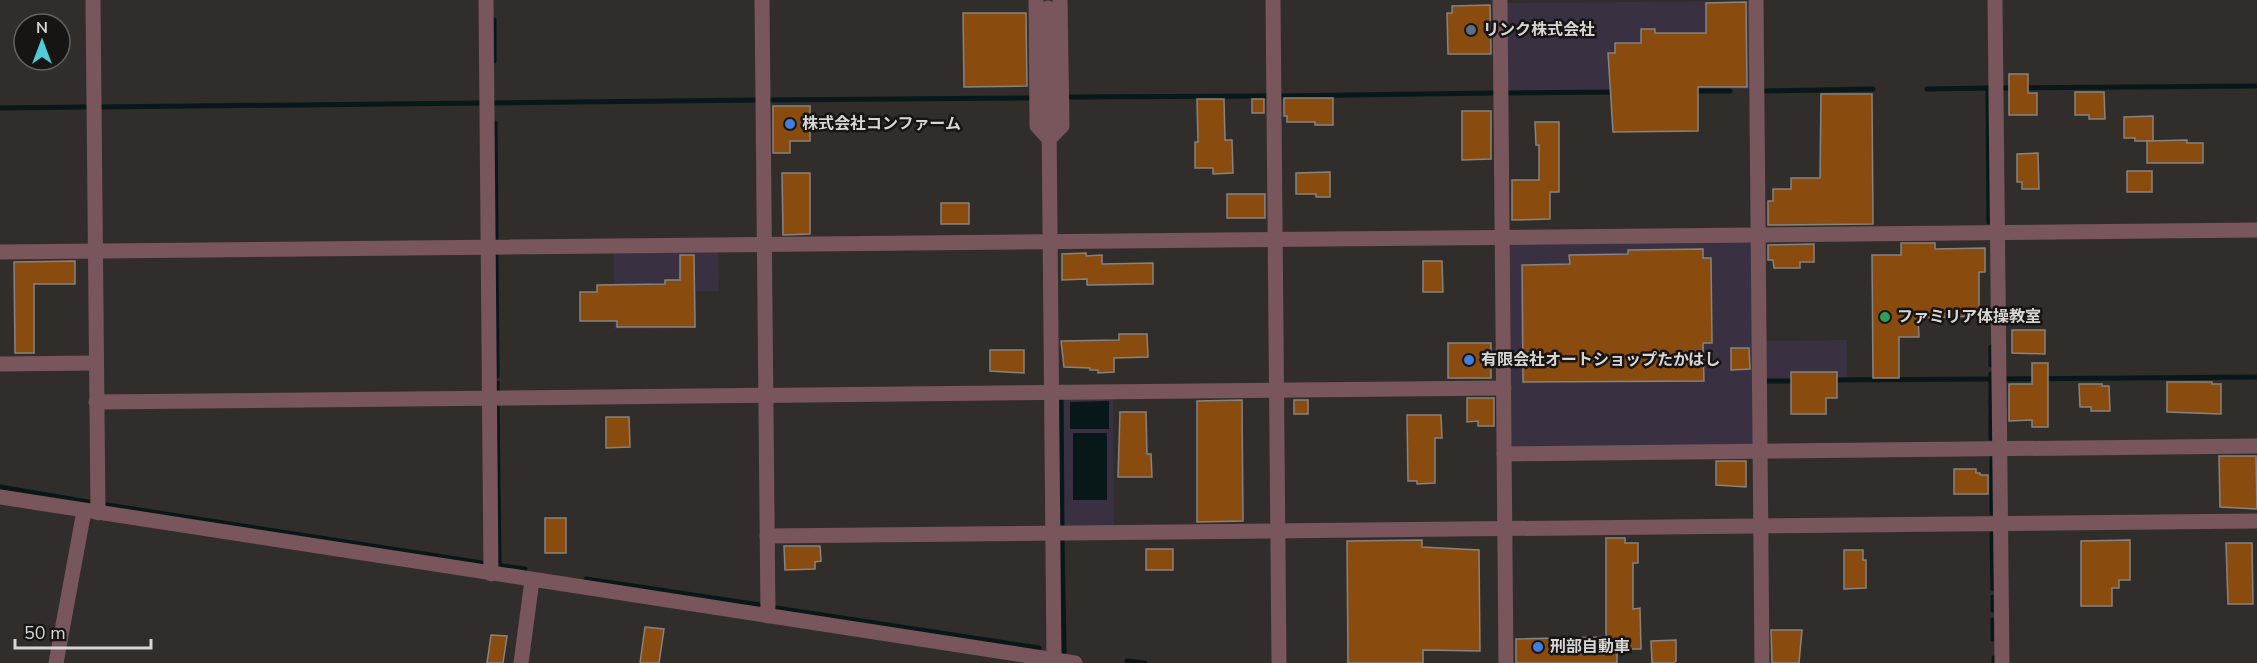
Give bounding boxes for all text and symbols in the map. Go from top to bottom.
north arrow [12,12,72,72]
text: N [36,17,48,39]
place label: リンク株式会社 [1483,19,1595,41]
marker: リンク株式会社 [1464,23,1478,37]
place label: 株式会社コンファーム [802,113,961,135]
marker: 株式会社コンファーム [783,117,797,131]
place label: ファミリア体操教室 [1897,306,2041,328]
marker: ファミリア体操教室 [1878,310,1892,324]
place label: 有限会社オートショップたかはし [1481,349,1720,371]
marker: 有限会社オートショップたかはし [1462,353,1476,367]
scale bar [15,612,152,650]
text: 50 m [24,621,66,645]
place label: 刑部自動車 [1550,636,1630,658]
marker: 刑部自動車 [1531,640,1545,654]

